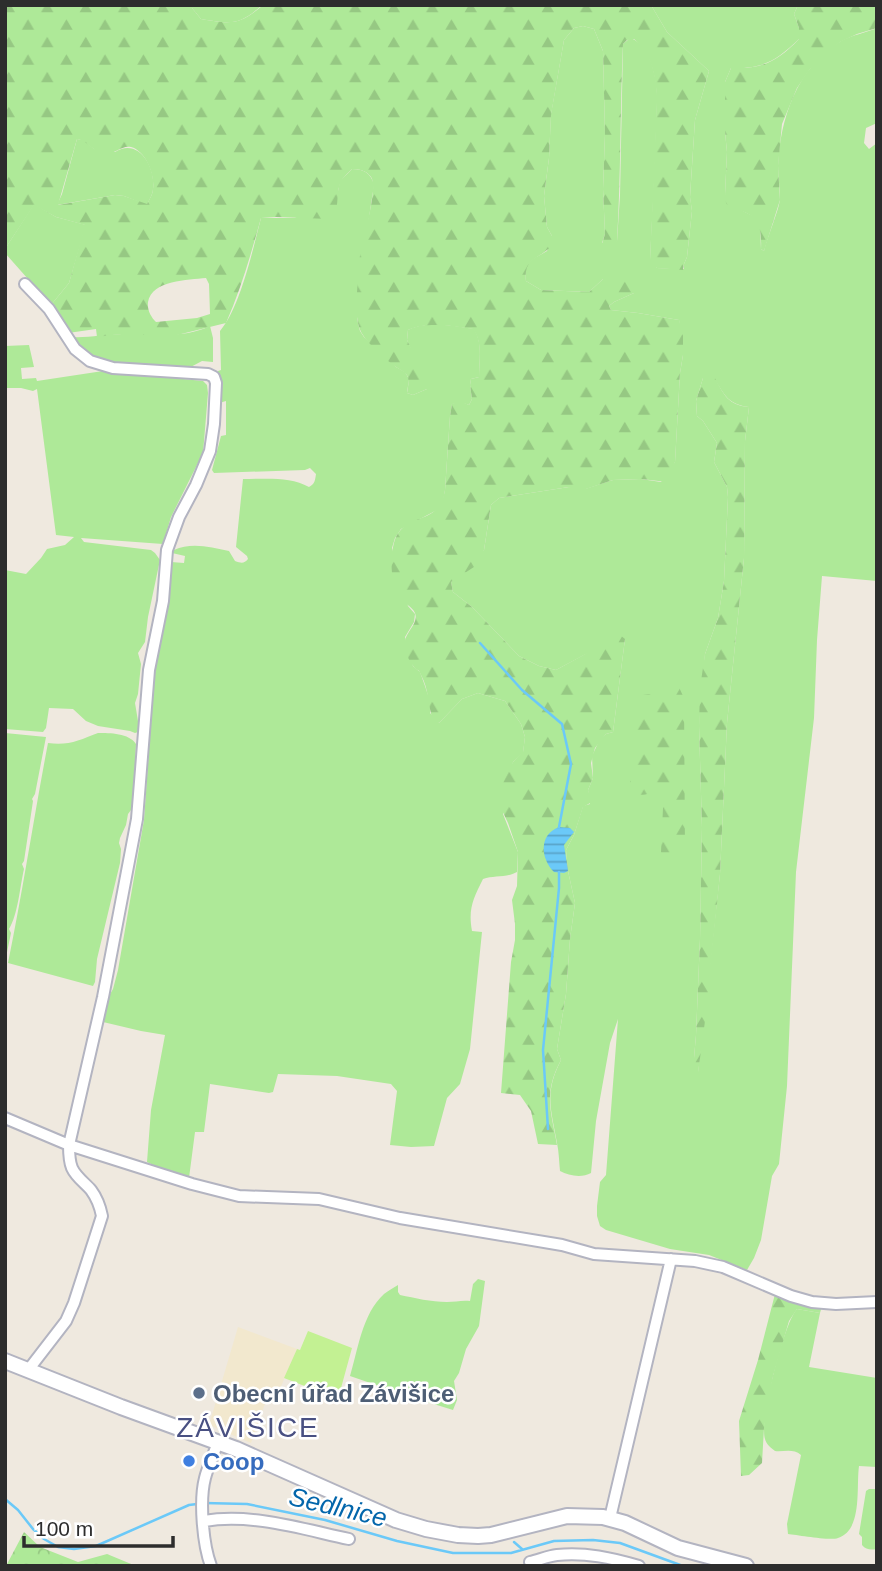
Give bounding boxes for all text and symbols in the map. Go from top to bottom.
place label: Obecní úřad Závišice [213,1380,454,1407]
marker: Obecní úřad Závišice [191,1385,207,1401]
district label: ZÁVIŠICE [176,1412,320,1443]
place label: Coop [203,1448,264,1475]
marker: Coop [181,1453,197,1469]
water label: Sedlnice [286,1481,390,1533]
scale bar [24,1504,173,1548]
text: 100 m [35,1517,93,1540]

